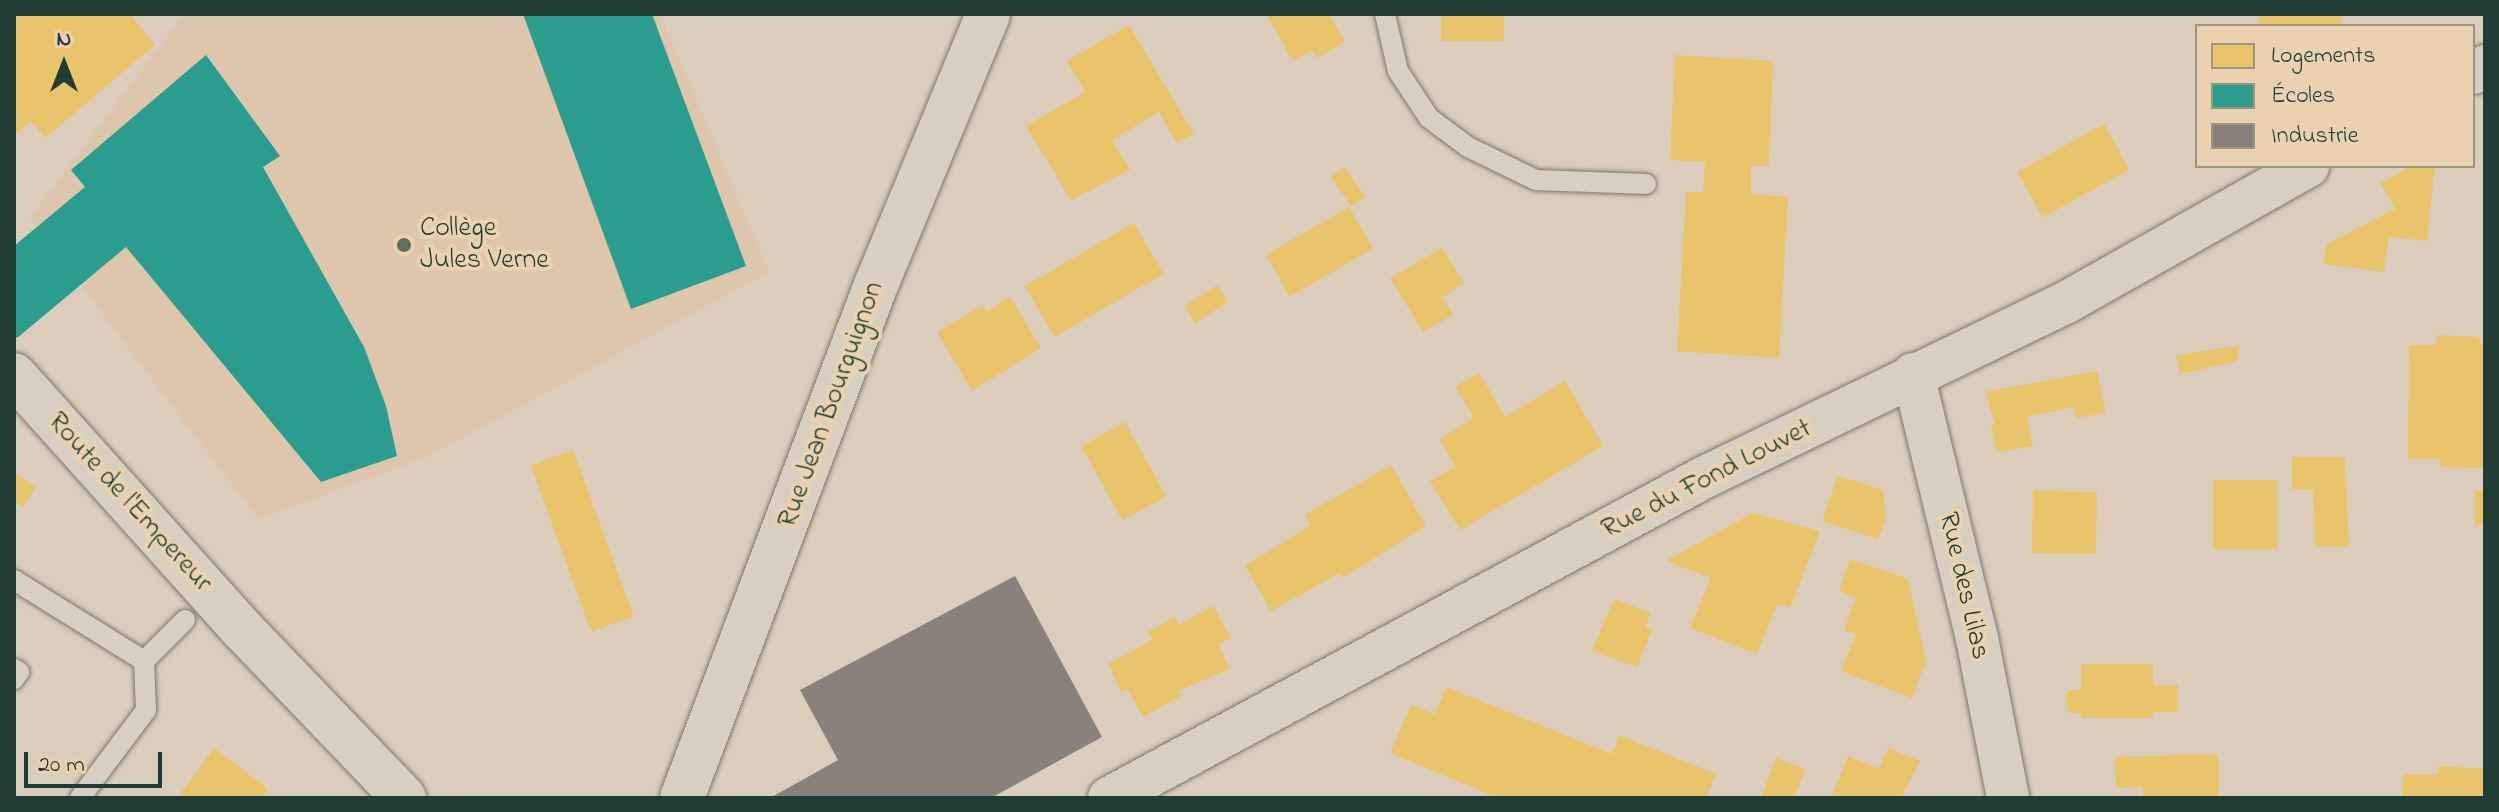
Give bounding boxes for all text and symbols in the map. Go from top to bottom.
north arrow [24,24,104,104]
text: N [57,24,71,56]
legend [2195,24,2475,168]
text: Logements [2271,39,2375,74]
text: Écoles [2271,79,2335,114]
text: Industrie [2271,119,2358,154]
place label: Collège Jules Verne [420,212,549,278]
marker: Collège Jules Verne [395,236,413,254]
street label: Rue Jean Bourguignon [772,277,892,533]
street label: Route de l'Empereur [40,406,218,600]
street label: Rue du Fond Louvet [1597,413,1817,547]
street label: Rue des Lilas [1930,509,1996,663]
scale bar [28,736,166,786]
text: 20 m [38,748,85,783]

